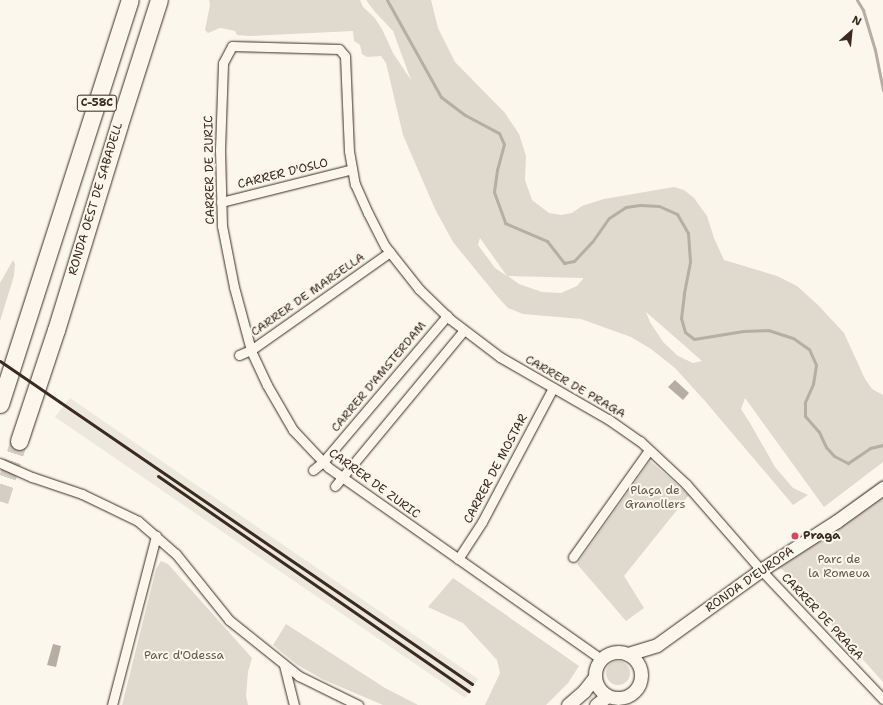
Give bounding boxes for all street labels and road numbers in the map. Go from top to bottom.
road number: C-58C [76,94,118,112]
street label: CARRER DE ZURIC [202,115,218,225]
street label: RONDA OEST DE SABADELL [66,121,126,277]
street label: CARRER D'OSLO [236,156,330,192]
street label: CARRER DE MARSELLA [248,250,368,340]
street label: CARRER D'AMSTERDAM [329,319,429,435]
street label: CARRER DE PRAGA [522,352,628,422]
street label: CARRER DE MOSTAR [461,412,531,526]
street label: CARRER DE ZURIC [326,446,422,522]
street label: RONDA D'EUROPA [703,544,797,616]
street label: CARRER DE PRAGA [778,571,866,663]

